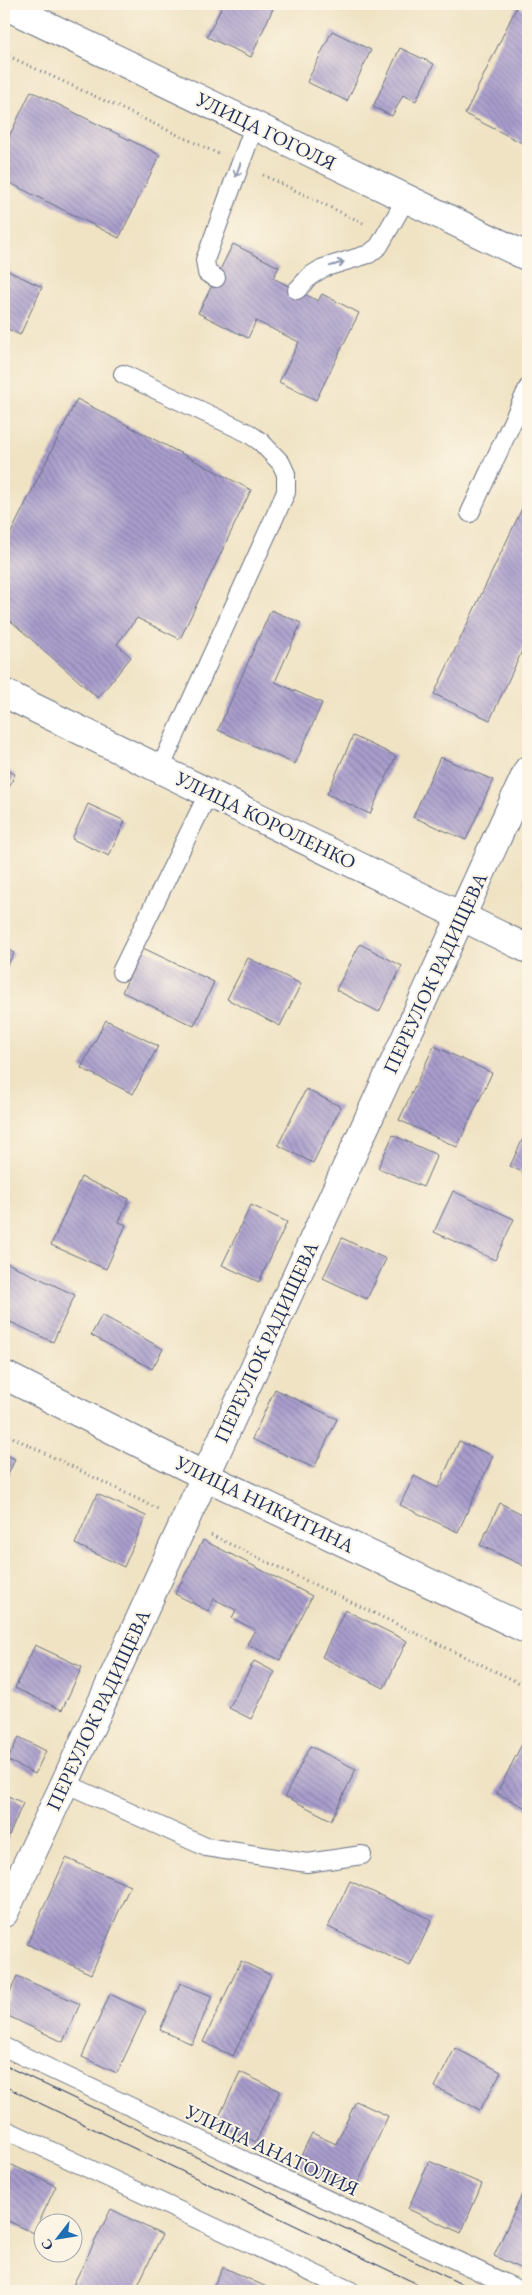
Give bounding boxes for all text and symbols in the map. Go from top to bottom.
street label: УЛИЦА ГОГОЛЯ [191,85,340,176]
one-way arrow [233,162,242,177]
one-way arrow [328,258,344,268]
street label: УЛИЦА КОРОЛЕНКО [171,765,361,875]
street label: ПЕРЕУЛОК РАДИЩЕВА [377,868,493,1078]
street label: ПЕРЕУЛОК РАДИЩЕВА [208,1237,324,1447]
street label: УЛИЦА НИКИТИНА [170,1449,359,1559]
street label: ПЕРЕУЛОК РАДИЩЕВА [40,1605,156,1815]
street label: УЛИЦА АНАТОЛИЯ [180,2098,363,2202]
north arrow [32,2212,82,2262]
text: С [37,2236,57,2254]

